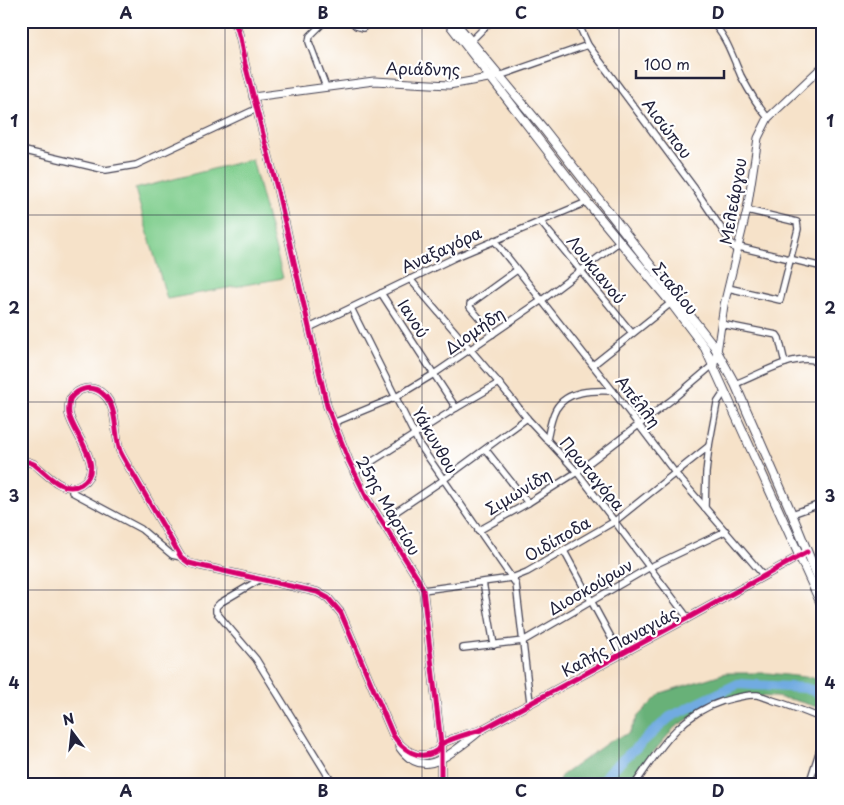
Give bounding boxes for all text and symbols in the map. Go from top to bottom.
text: A [120,0,133,24]
text: B [318,0,329,24]
text: C [515,0,527,24]
text: D [712,0,724,24]
scale bar [636,48,724,80]
text: 100 m [644,52,690,75]
street label: Αριάδνης [386,55,460,81]
street label: Αισώπου [637,93,699,163]
text: 1 [10,108,18,132]
text: 1 [826,108,834,132]
street label: Μελεάργου [713,156,751,246]
street label: Αναξαγόρα [397,220,486,278]
street label: Λουκιανού [562,229,632,309]
street label: Σταδίου [647,257,705,319]
street label: Ιανού [393,294,435,342]
text: 2 [8,295,20,319]
text: 2 [824,295,836,319]
street label: Διομήδη [439,301,509,359]
street label: Απέλλη [611,370,667,432]
street label: Υάκυνθου [407,402,465,478]
street label: Πρωταγόρα [555,431,631,516]
street label: 25ης Μαρτίου [351,451,427,559]
street label: Σιμωνίδη [481,462,555,520]
text: 3 [9,483,19,507]
text: 3 [825,483,835,507]
street label: Οιδίποδα [520,509,595,567]
street label: Διοσκούρων [543,552,637,620]
street label: Καλής Παναγιάς [557,600,681,682]
text: 4 [9,670,20,694]
text: 4 [825,670,836,694]
text: N [60,707,77,731]
north arrow [48,708,98,758]
text: A [120,778,133,802]
text: B [318,778,329,802]
text: C [515,778,527,802]
text: D [712,778,724,802]

